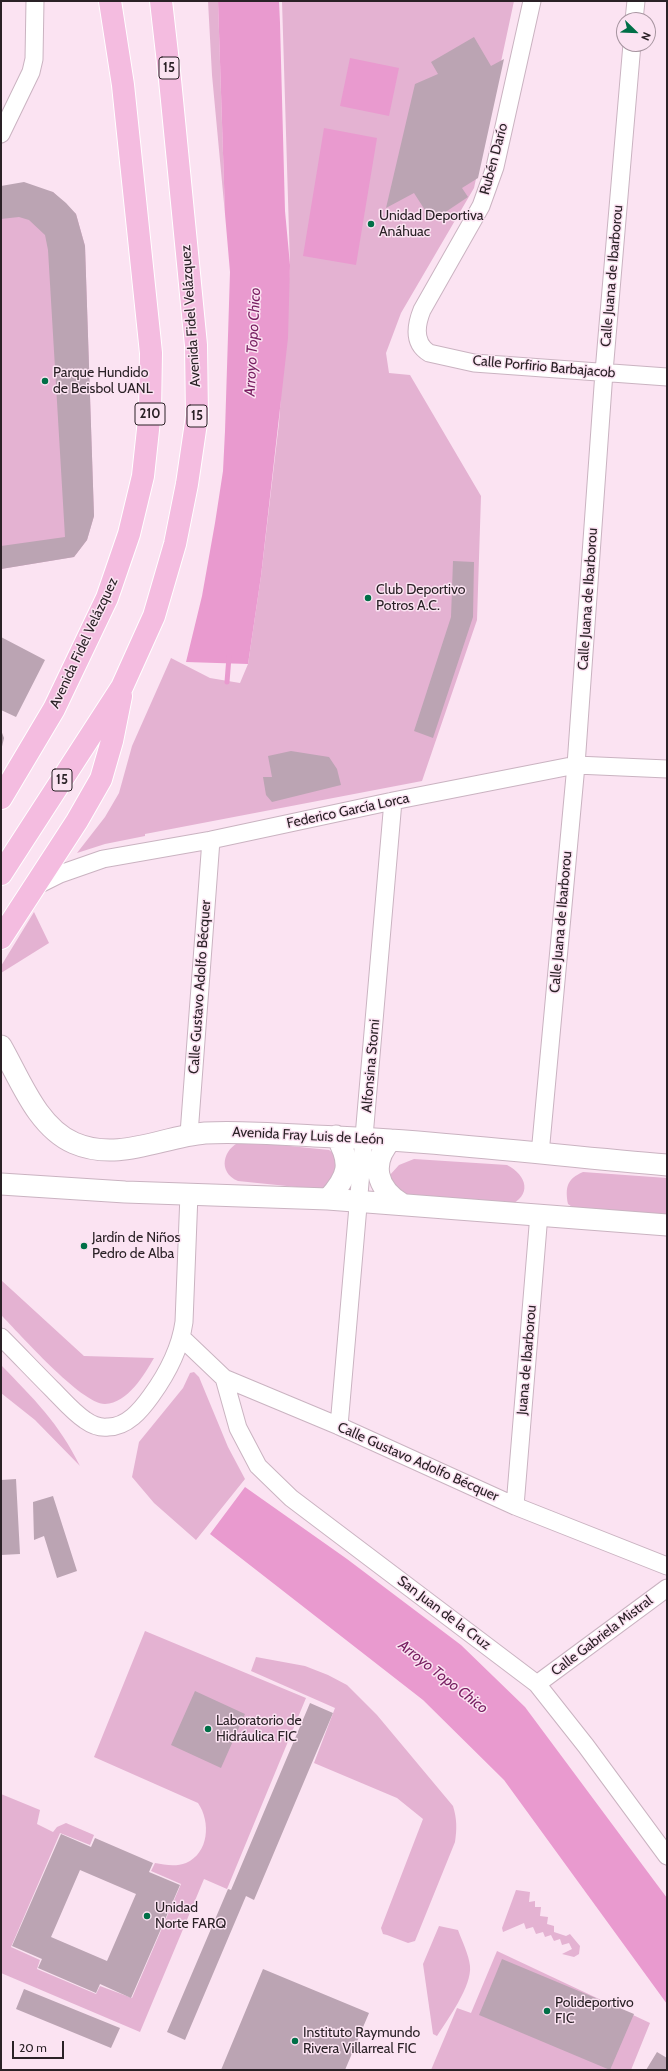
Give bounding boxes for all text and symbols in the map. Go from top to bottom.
north arrow [616,12,656,52]
text: N [638,30,654,43]
road number: 15 [159,57,179,79]
street label: Rubén Darío [476,121,512,197]
street label: Calle Juana de Ibarborou [597,204,627,348]
place label: Unidad Deportiva Anáhuac [379,208,484,240]
marker: Unidad Deportiva Anáhuac [366,219,376,229]
street label: Avenida Fidel Velázquez [178,244,204,388]
water label: Arroyo Topo Chico [241,287,265,397]
street label: Calle Porfirio Barbajacob [472,352,616,382]
place label: Parque Hundido de Beisbol UANL [53,365,153,398]
marker: Parque Hundido de Beisbol UANL [40,376,50,386]
road number: 210 [135,403,165,425]
road number: 15 [187,405,207,427]
street label: Calle Juana de Ibarborou [575,527,601,671]
street label: Avenida Fidel Velázquez [46,575,122,711]
place label: Club Deportivo Potros A.C. [376,582,466,614]
marker: Club Deportivo Potros A.C. [363,593,373,603]
road number: 15 [52,769,72,791]
street label: Federico García Lorca [285,790,411,832]
street label: Calle Juana de Ibarborou [546,850,576,994]
street label: Calle Gustavo Adolfo Bécquer [186,899,214,1075]
street label: Alfonsina Storni [359,1019,383,1113]
street label: Avenida Fray Luis de León [232,1124,384,1148]
place label: Jardín de Niños Pedro de Alba [92,1230,180,1262]
marker: Jardín de Niños Pedro de Alba [79,1241,89,1251]
street label: Juana de Ibarborou [514,1304,540,1416]
street label: Calle Gustavo Adolfo Bécquer [335,1419,501,1505]
street label: San Juan de la Cruz [394,1572,494,1654]
street label: Calle Gabriela Mistral [548,1592,656,1680]
water label: Arroyo Topo Chico [395,1636,491,1718]
place label: Laboratorio de Hidráulica FIC [216,1713,302,1746]
marker: Laboratorio de Hidráulica FIC [203,1724,213,1734]
place label: Unidad Norte FARQ [155,1900,226,1932]
marker: Unidad Norte FARQ [142,1911,152,1921]
place label: Polideportivo FIC [555,1995,634,2028]
marker: Polideportivo FIC [542,2006,552,2016]
place label: Instituto Raymundo Rivera Villarreal FIC [303,2025,420,2058]
scale bar [14,2033,66,2059]
marker: Instituto Raymundo Rivera Villarreal FIC [290,2036,300,2046]
text: 20 m [19,2040,47,2055]

